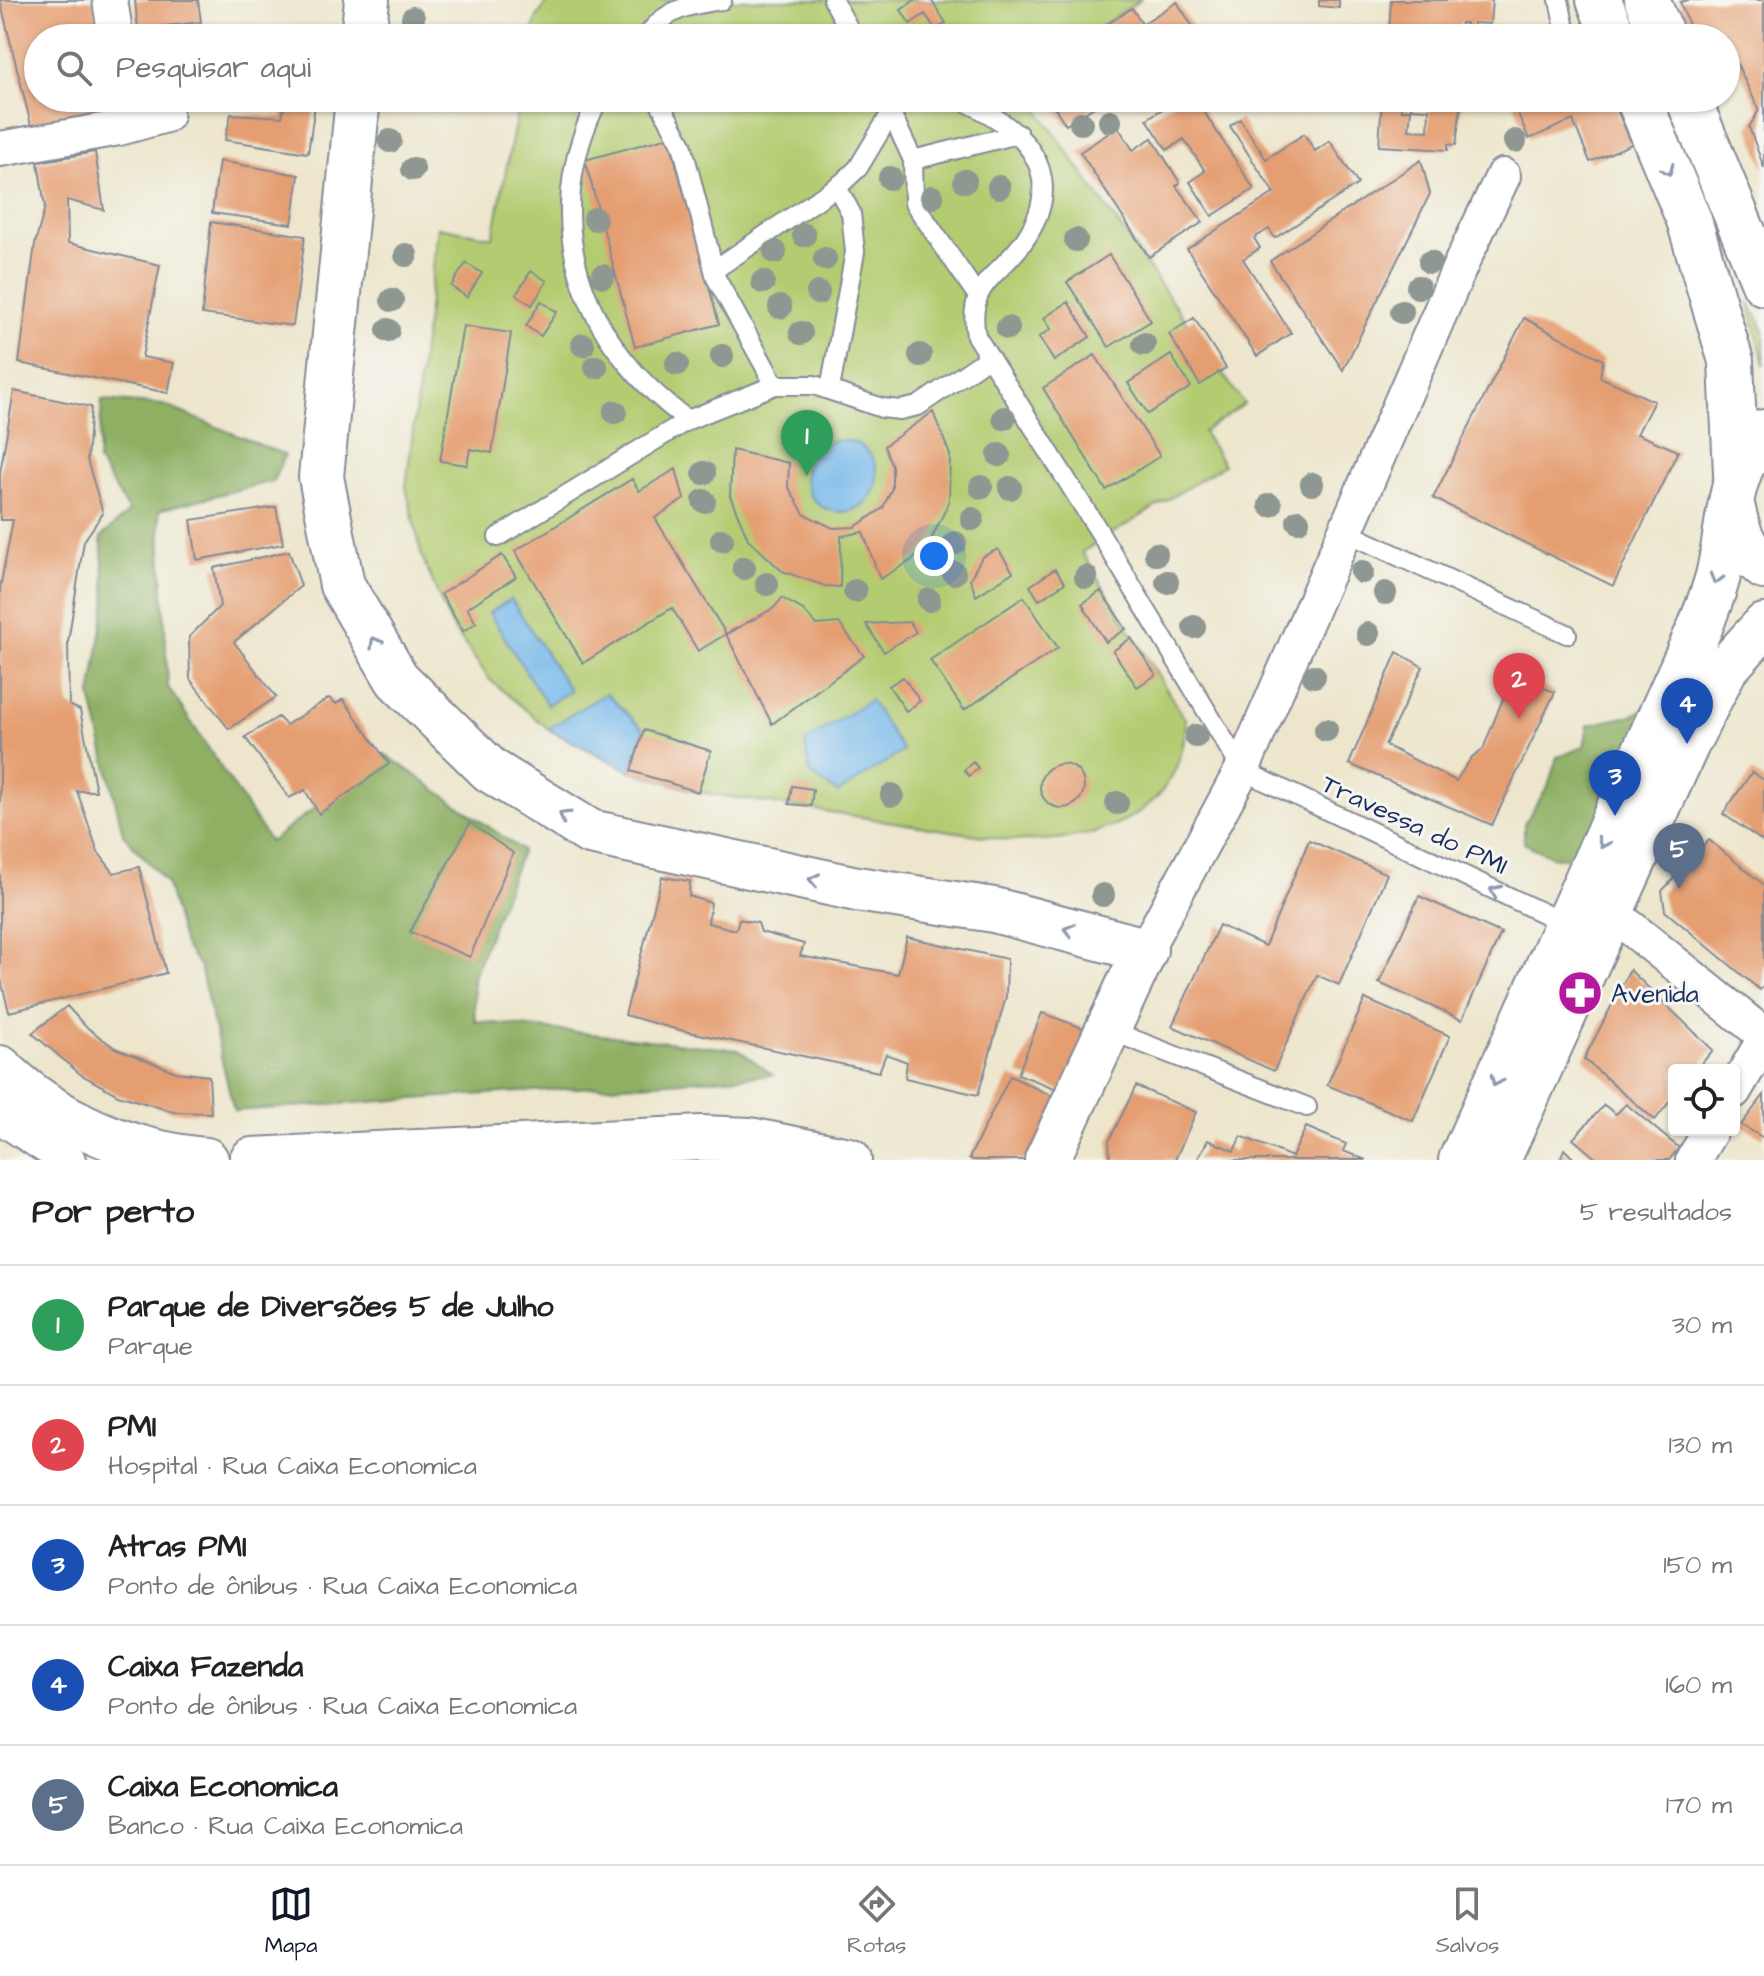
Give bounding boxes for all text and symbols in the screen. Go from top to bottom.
search box [24,24,1740,112]
icon: search [52,46,96,90]
text: Pesquisar aqui [116,47,311,89]
one-way arrow [1658,162,1674,176]
pin: 1 [781,410,833,476]
your location [914,536,954,576]
one-way arrow [1709,572,1725,585]
one-way arrow [369,636,385,651]
pin: 2 [1493,653,1545,719]
pin: 4 [1661,678,1713,744]
pin: 3 [1589,750,1641,816]
street label: Travessa do PMI [1316,766,1513,884]
one-way arrow [558,810,573,825]
pin: 5 [1653,823,1705,889]
one-way arrow [1596,835,1612,850]
one-way arrow [808,872,822,889]
one-way arrow [1489,885,1504,901]
one-way arrow [1063,923,1077,940]
pharmacy icon: Avenida [1556,969,1604,1017]
place label: Avenida [1611,976,1699,1012]
map controls [1668,1064,1740,1136]
button: locate [1668,1064,1740,1136]
one-way arrow [1490,1072,1506,1087]
text: Por perto [32,1188,194,1236]
text: 5 resultados [1580,1194,1732,1230]
text: Parque de Diversões 5 de Julho [108,1286,553,1328]
text: 1 [56,1307,60,1343]
text: 30 m [1672,1307,1732,1343]
text: Parque [108,1328,193,1364]
text: PMI [108,1406,157,1448]
text: 2 [51,1427,65,1463]
text: 130 m [1668,1427,1732,1463]
text: Hospital · Rua Caixa Economica [108,1448,477,1484]
text: Atras PMI [108,1526,247,1568]
text: 3 [51,1547,65,1583]
text: 150 m [1663,1547,1732,1583]
text: Ponto de ônibus · Rua Caixa Economica [108,1568,577,1604]
text: Caixa Fazenda [108,1646,303,1688]
text: 4 [49,1667,67,1703]
text: 160 m [1665,1667,1732,1703]
text: Ponto de ônibus · Rua Caixa Economica [108,1688,577,1724]
text: Caixa Economica [108,1766,338,1808]
text: 5 [49,1787,67,1823]
text: 170 m [1666,1787,1732,1823]
text: Banco · Rua Caixa Economica [108,1808,463,1844]
tab: Mapa [265,1882,318,1961]
tab: Rotas [847,1882,906,1961]
tab: Salvos [1436,1882,1499,1961]

